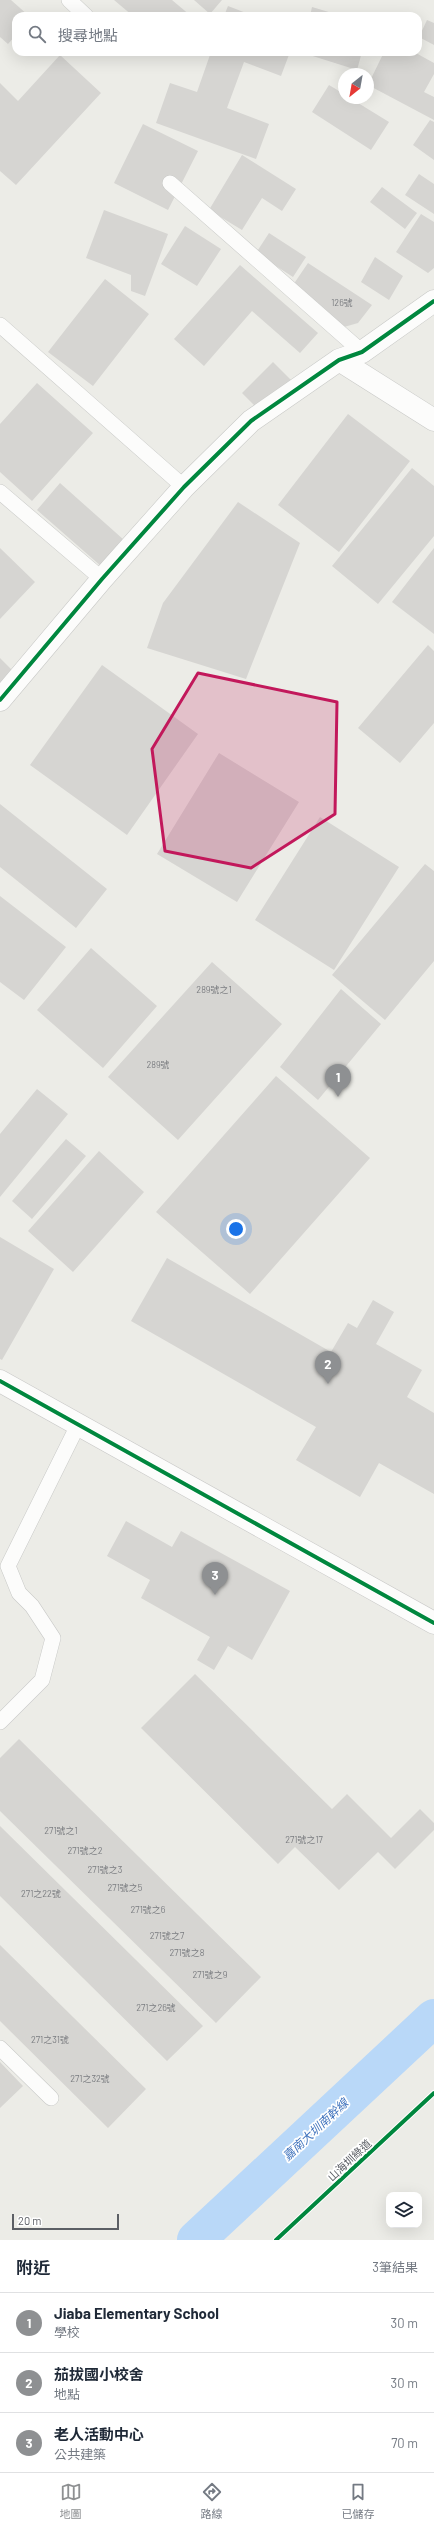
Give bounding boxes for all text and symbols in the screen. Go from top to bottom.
search box [12,12,422,56]
icon: search [26,23,48,45]
text: 搜尋地點 [58,26,118,44]
north arrow [338,68,374,104]
house number: 126號 [331,297,353,308]
house number: 289號之1 [196,984,232,995]
house number: 289號 [146,1059,170,1070]
pin: 1 [325,1064,351,1097]
your location [226,1219,246,1239]
pin: 2 [315,1351,341,1384]
pin: 3 [202,1562,228,1595]
house number: 271號之1 [44,1825,78,1836]
house number: 271號之17 [285,1834,324,1845]
house number: 271號之2 [67,1845,103,1856]
house number: 271號之3 [88,1864,123,1875]
house number: 271號之5 [108,1882,143,1893]
house number: 271之22號 [21,1888,61,1899]
house number: 271號之6 [131,1904,166,1915]
house number: 271號之7 [150,1930,185,1941]
house number: 271號之8 [170,1947,205,1958]
house number: 271號之9 [193,1969,228,1980]
house number: 271之26號 [136,2002,176,2013]
house number: 271之31號 [31,2034,69,2045]
house number: 271之32號 [70,2073,110,2084]
water label: 嘉南大圳南幹線 [280,2094,352,2163]
street label: 山海圳綠道 [324,2136,374,2184]
map controls [386,2192,422,2228]
button: layers [386,2192,422,2228]
scale bar [12,2212,119,2231]
text: 20 m [18,2214,41,2227]
text: 附近 [16,2257,50,2277]
text: 3筆結果 [372,2259,418,2275]
text: Jiaba Elementary School [54,2304,219,2322]
text: 1 [27,2315,31,2331]
text: 30 m [391,2315,418,2331]
text: 學校 [54,2324,80,2340]
text: 茄拔國小校舍 [54,2365,144,2383]
text: 2 [25,2375,33,2391]
text: 30 m [391,2375,418,2391]
text: 地點 [54,2386,80,2402]
text: 老人活動中心 [54,2425,144,2443]
text: 3 [25,2435,33,2451]
text: 70 m [391,2435,418,2451]
text: 公共建築 [54,2446,106,2462]
tab: 地圖 [60,2481,82,2521]
tab: 路線 [201,2481,223,2521]
tab: 已儲存 [342,2481,375,2521]

